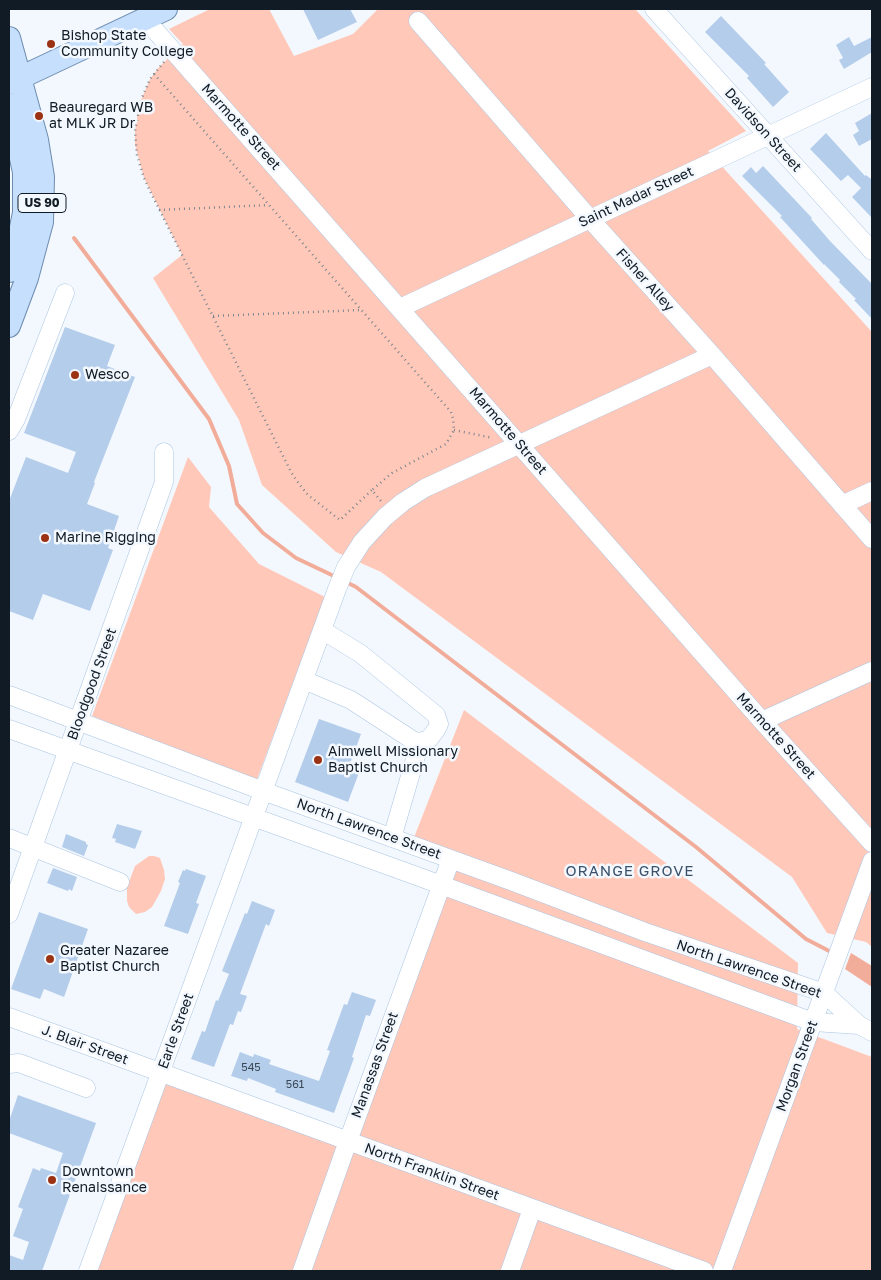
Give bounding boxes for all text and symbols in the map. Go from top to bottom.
place label: Bishop State Community College [61,28,193,60]
marker: Bishop State Community College [45,38,57,50]
street label: Marmotte Street [198,80,284,174]
street label: Davidson Street [721,85,805,175]
place label: Beauregard WB at MLK JR Dr [49,100,153,132]
marker: Beauregard WB at MLK JR Dr [33,110,45,122]
street label: Saint Madar Street [576,163,696,231]
road number: US 90 [18,194,66,212]
street label: Fisher Alley [612,245,678,315]
place label: Wesco [85,367,129,383]
marker: Wesco [69,369,81,381]
street label: Marmotte Street [465,384,551,478]
place label: Marine Rigging [55,530,156,546]
marker: Marine Rigging [39,532,51,544]
street label: Bloodgood Street [64,626,120,742]
street label: Marmotte Street [733,689,819,783]
place label: Aimwell Missionary Baptist Church [328,744,458,776]
marker: Aimwell Missionary Baptist Church [312,754,324,766]
street label: North Lawrence Street [294,795,444,863]
district label: ORANGE GROVE [564,862,696,880]
street label: North Lawrence Street [674,936,824,1002]
place label: Greater Nazaree Baptist Church [60,943,169,976]
marker: Greater Nazaree Baptist Church [44,953,56,965]
street label: Earle Street [155,991,197,1071]
street label: Manassas Street [348,1010,402,1120]
street label: Morgan Street [773,1018,821,1114]
street label: J. Blair Street [39,1022,131,1068]
house number: 545 [241,1061,261,1075]
house number: 561 [286,1078,304,1092]
street label: North Franklin Street [362,1140,502,1204]
place label: Downtown Renaissance [62,1164,147,1196]
marker: Downtown Renaissance [46,1174,58,1186]

